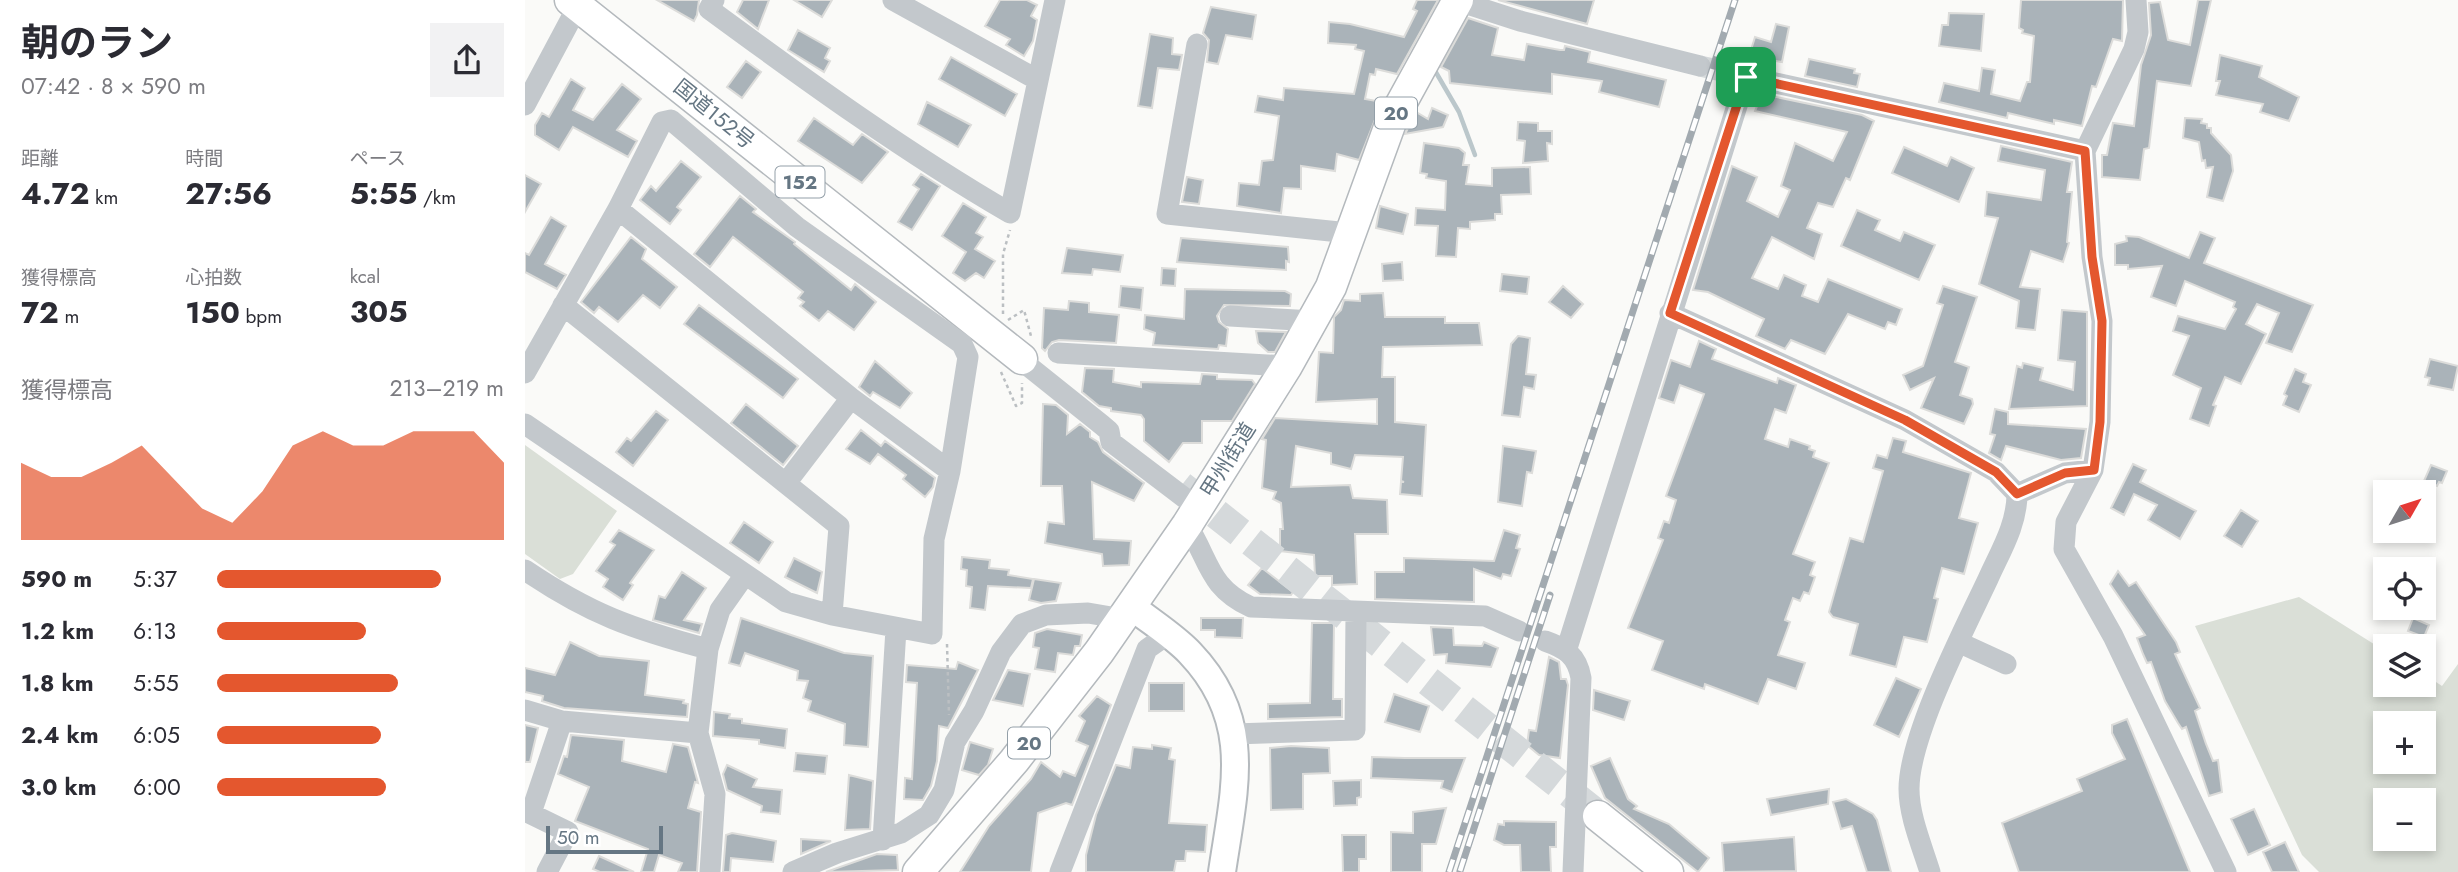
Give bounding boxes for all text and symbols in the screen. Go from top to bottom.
text: 朝のラン [21,15,173,70]
button: share [430,23,504,97]
pin [1716,47,1776,107]
icon: arrive [1727,58,1765,96]
text: 07:42 · 8 × 590 m [21,69,206,103]
street label: 国道152号 [667,72,761,156]
road number: 20 [1375,97,1417,128]
text: 距離 [21,145,59,172]
text: 時間 [185,145,223,172]
text: ペース [350,145,406,172]
road number: 152 [775,166,825,198]
text: 4.72 [21,172,89,215]
text: 27:56 [185,172,272,215]
text: 5:55 [350,172,417,215]
text: km [89,184,118,211]
text: /km [417,184,456,211]
text: kcal [350,263,380,290]
text: 獲得標高 [21,264,97,291]
text: 心拍数 [185,264,242,291]
text: 305 [350,290,408,333]
text: 72 [21,291,59,334]
text: 150 [185,291,240,334]
text: m [59,303,79,330]
text: bpm [240,303,282,330]
text: 213–219 m [389,371,504,405]
text: 獲得標高 [21,373,113,407]
street label: 甲州街道 [1193,416,1263,504]
north arrow [2373,480,2436,542]
map controls [2373,480,2436,851]
button: locate [2373,557,2436,620]
text: 590 m [21,562,92,596]
text: 5:37 [133,562,177,596]
text: 1.2 km [21,614,94,648]
text: 6:13 [133,614,176,648]
button: layers [2373,634,2436,697]
text: 1.8 km [21,666,94,700]
text: 5:55 [133,666,179,700]
button: + [2373,711,2436,774]
text: 2.4 km [21,718,99,752]
text: 6:05 [133,718,180,752]
road number: 20 [1008,728,1050,758]
text: 3.0 km [21,770,97,804]
text: 6:00 [133,770,181,804]
button: − [2373,788,2436,851]
scale bar [546,823,663,855]
text: 50 m [557,824,600,851]

